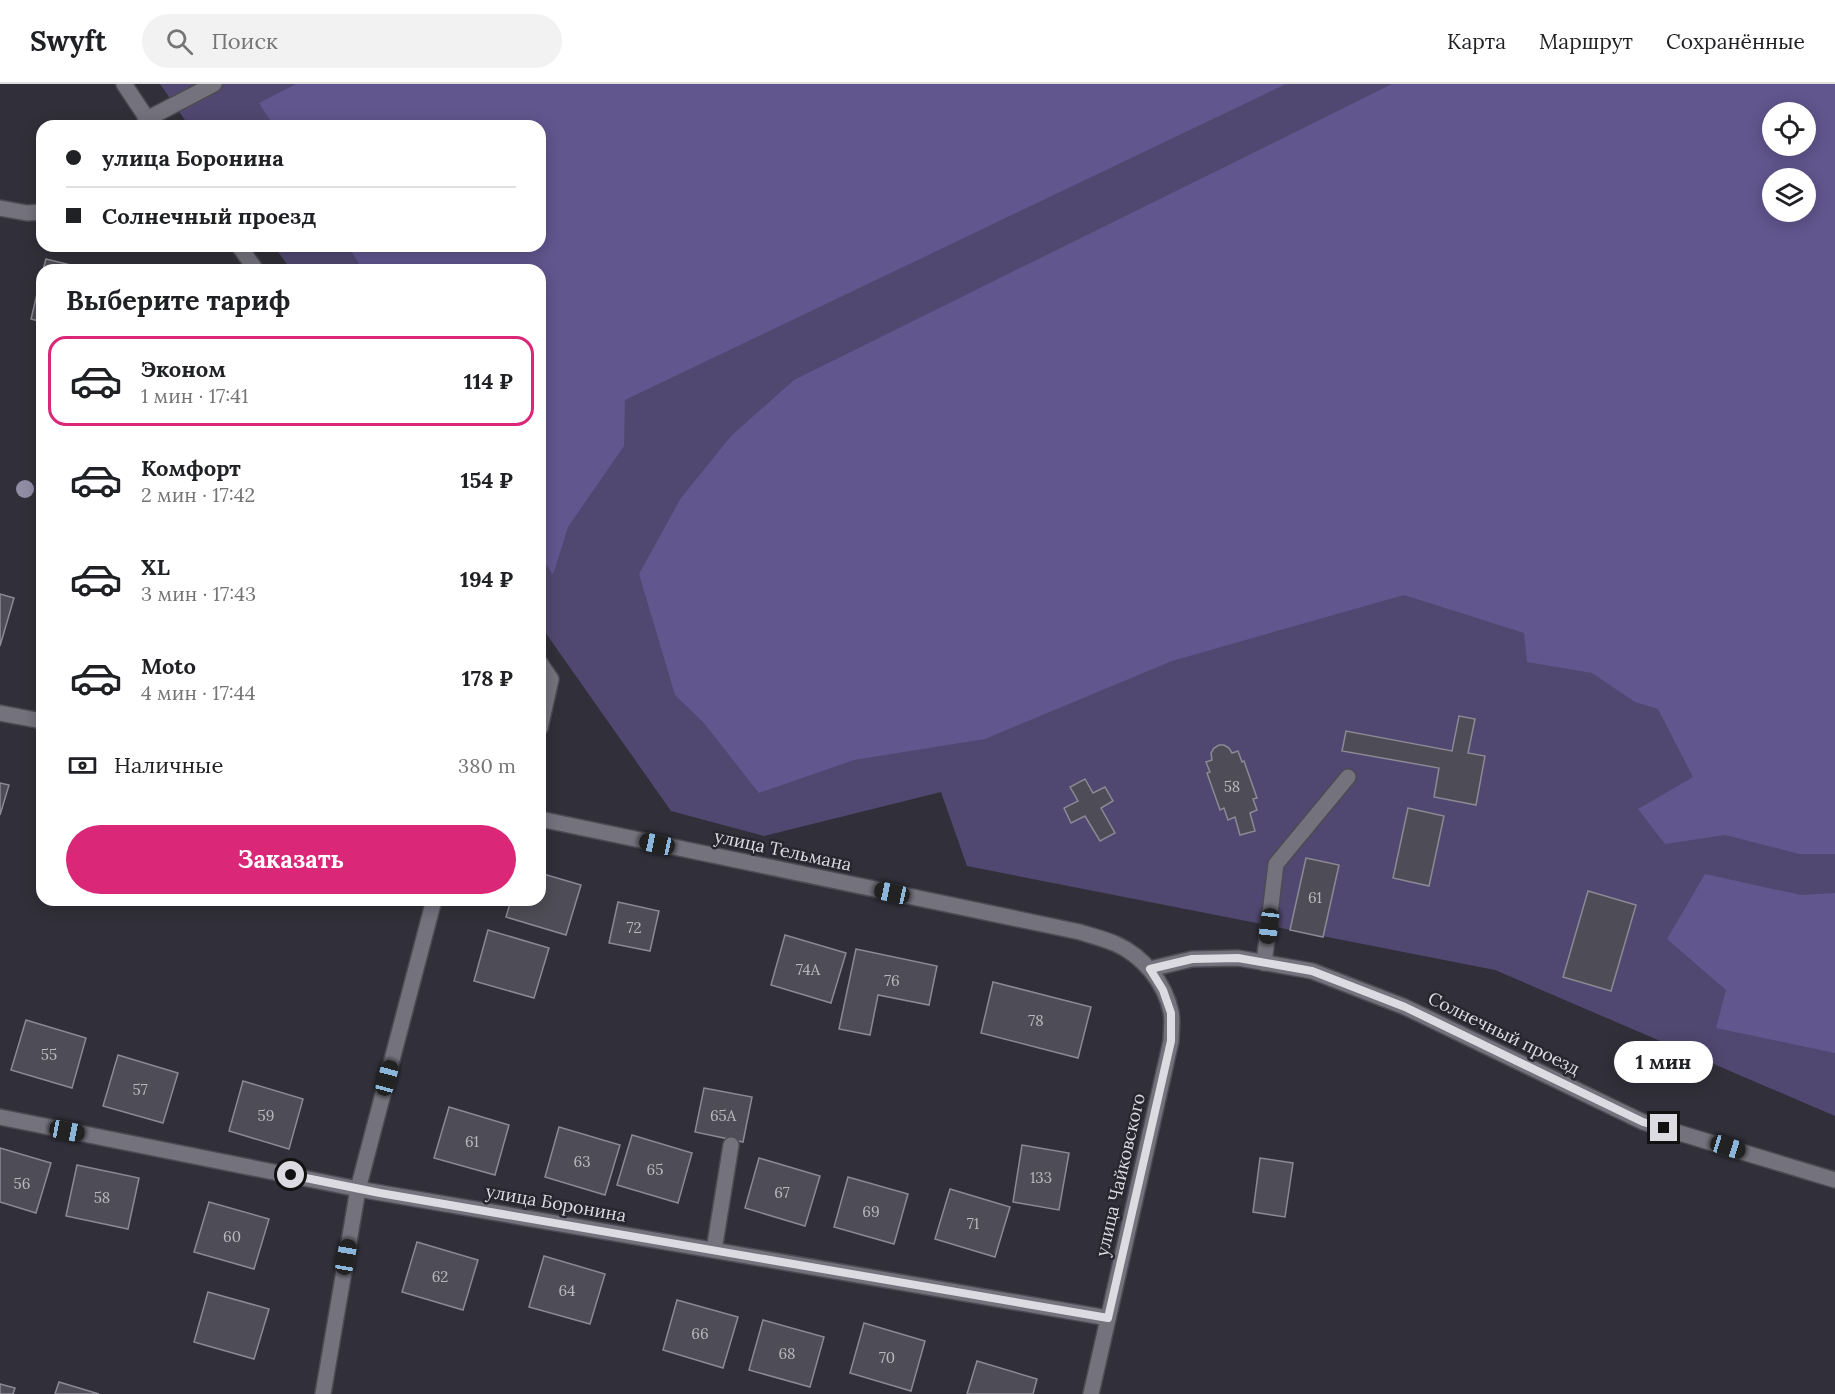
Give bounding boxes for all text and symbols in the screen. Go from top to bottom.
search box [142,14,562,68]
text: Swyft [30,23,106,59]
icon: search [163,25,196,58]
text: Поиск [211,27,278,55]
text: Карта [1447,28,1506,55]
text: Маршрут [1539,28,1633,55]
text: Сохранённые [1666,28,1805,55]
map controls [1762,102,1816,222]
button: locate [1762,102,1816,156]
text: улица Боронина [102,144,284,172]
button: layers [1762,168,1816,222]
text: Солнечный проезд [102,202,316,230]
text: Выберите тариф [66,283,290,317]
icon: car [69,354,123,408]
text: Эконом [141,355,226,383]
text: 114 ₽ [464,367,513,395]
text: 1 мин · 17:41 [141,383,248,408]
icon: car [69,453,123,507]
text: Комфорт [141,454,241,482]
text: 154 ₽ [461,466,513,494]
text: 2 мин · 17:42 [141,482,255,507]
icon: car [69,552,123,606]
text: XL [141,553,170,581]
text: 194 ₽ [460,565,513,593]
text: 3 мин · 17:43 [141,581,256,606]
icon: car [69,651,123,705]
text: Moto [141,652,196,680]
text: 178 ₽ [462,664,513,692]
text: 4 мин · 17:44 [141,680,256,705]
icon: cash [66,749,99,782]
text: Наличные [114,751,223,779]
text: 380 m [458,753,516,778]
house number: 58 [1224,777,1240,796]
street label: улица Тельмана [712,824,854,876]
button: Заказать [66,825,516,894]
car [638,831,676,857]
car [873,880,911,906]
house number: 61 [1308,888,1322,907]
car [1258,907,1280,945]
house number: 72 [627,918,641,937]
house number: 74А [796,960,821,979]
house number: 76 [884,971,900,990]
street label: Солнечный проезд [1424,986,1584,1080]
house number: 78 [1028,1011,1044,1030]
callout: 1 мин [1614,1041,1714,1083]
house number: 55 [41,1045,57,1064]
text: 1 мин [1636,1049,1691,1074]
car [374,1058,400,1098]
house number: 57 [132,1080,148,1099]
street label: улица Чайковского [1090,1091,1150,1259]
house number: 59 [258,1106,274,1125]
house number: 65А [710,1106,737,1125]
route end [1650,1114,1677,1141]
car [48,1119,86,1143]
house number: 61 [465,1132,479,1151]
car [1708,1133,1748,1161]
house number: 63 [573,1152,591,1171]
house number: 65 [647,1160,663,1179]
route start [277,1161,304,1188]
house number: 133 [1030,1168,1052,1187]
house number: 56 [14,1174,30,1193]
street label: улица Боронина [484,1179,628,1227]
house number: 67 [774,1183,790,1202]
house number: 58 [94,1188,110,1207]
house number: 69 [862,1202,880,1221]
house number: 71 [967,1214,979,1233]
house number: 60 [223,1227,241,1246]
car [334,1238,358,1276]
house number: 62 [432,1267,448,1286]
house number: 64 [559,1281,575,1300]
house number: 66 [691,1324,709,1343]
house number: 68 [778,1344,796,1363]
house number: 70 [879,1348,895,1367]

